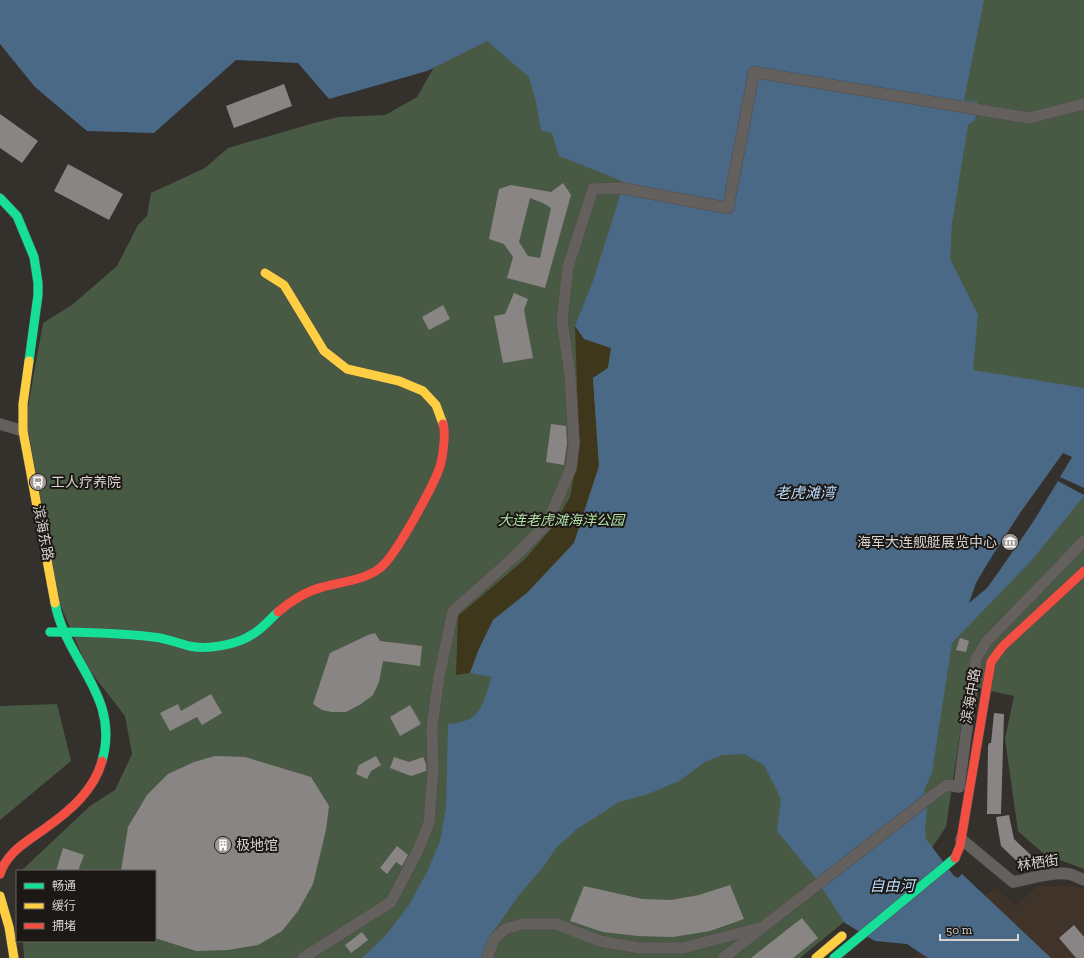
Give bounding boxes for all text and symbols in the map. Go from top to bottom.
bus stop icon: 工人疗养院 [28,472,48,492]
place label: 工人疗养院 [51,474,121,491]
water label: 老虎滩湾 [775,484,838,502]
street label: 滨海东路 [29,504,57,562]
park label: 大连老虎滩海洋公园 [498,512,626,529]
museum icon: 海军大连舰艇展览中心 [1000,532,1020,552]
place label: 海军大连舰艇展览中心 [857,534,997,551]
street label: 滨海中路 [958,667,984,725]
building icon: 极地馆 [213,835,233,855]
place label: 极地馆 [236,837,278,854]
street label: 林栖街 [1016,852,1060,874]
legend [16,870,156,942]
water label: 自由河 [869,877,917,895]
text: 畅通 [52,879,76,893]
text: 缓行 [52,899,76,913]
scale bar [940,916,1018,942]
text: 拥堵 [52,919,76,933]
text: 50 m [946,923,973,937]

